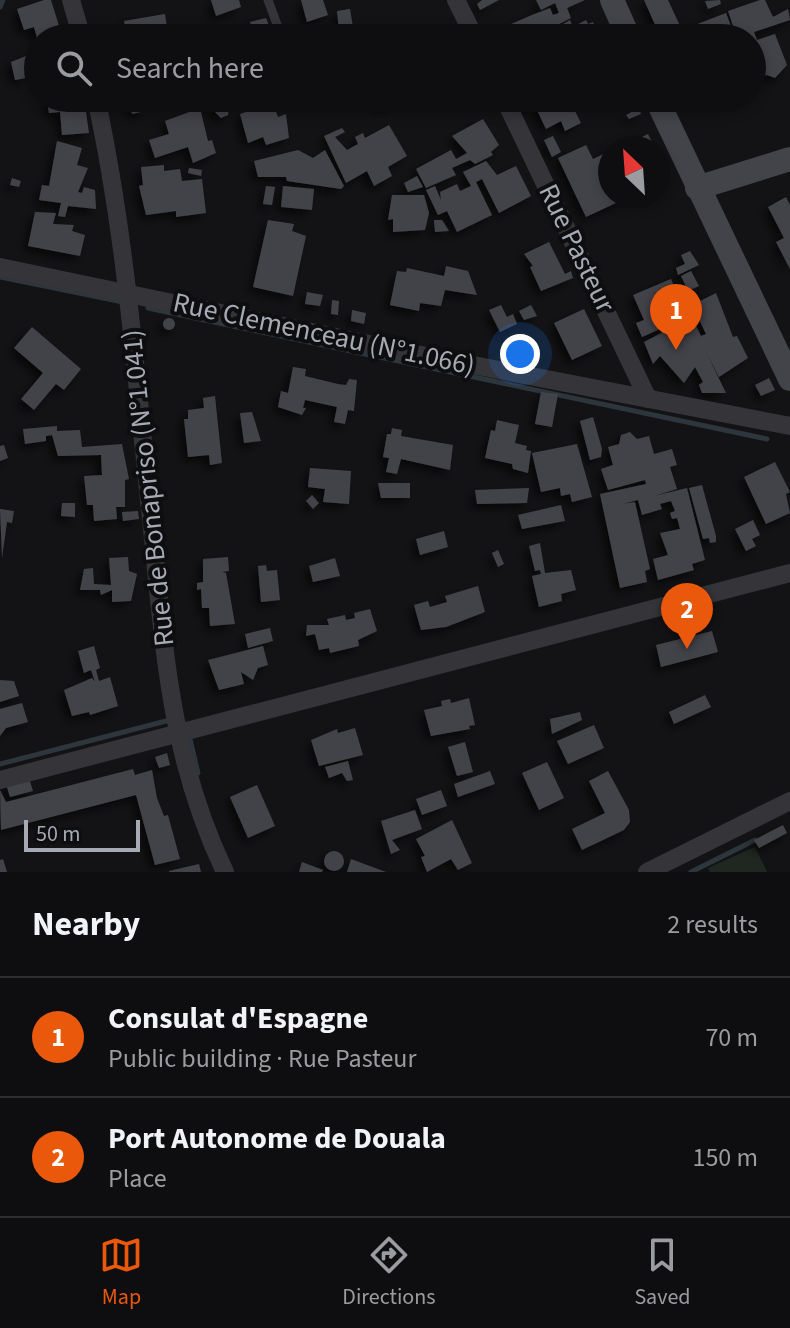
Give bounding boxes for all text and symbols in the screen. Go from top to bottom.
search box [24,24,766,112]
icon: search [52,46,96,90]
text: Search here [116,47,264,90]
north arrow [598,136,670,208]
street label: Rue Pasteur [529,177,625,319]
street label: Rue Clemenceau (N°1.066) [169,282,479,386]
pin: 1 [650,284,702,350]
street label: Rue de Bonapriso (N°1.041) [111,328,185,648]
your location [500,334,540,374]
pin: 2 [661,583,713,649]
scale bar [24,816,140,852]
text: 50 m [36,818,81,850]
text: Nearby [32,900,140,949]
text: 2 results [667,906,758,943]
text: Consulat d'Espagne [108,997,368,1040]
text: 1 [51,1019,65,1056]
text: 70 m [705,1019,758,1056]
text: Public building · Rue Pasteur [108,1040,417,1077]
text: Port Autonome de Douala [108,1117,446,1160]
text: 2 [51,1139,65,1176]
text: 150 m [692,1139,758,1176]
text: Place [108,1160,167,1197]
tab: Map [99,1233,143,1313]
tab: Directions [342,1233,435,1313]
tab: Saved [634,1233,691,1313]

